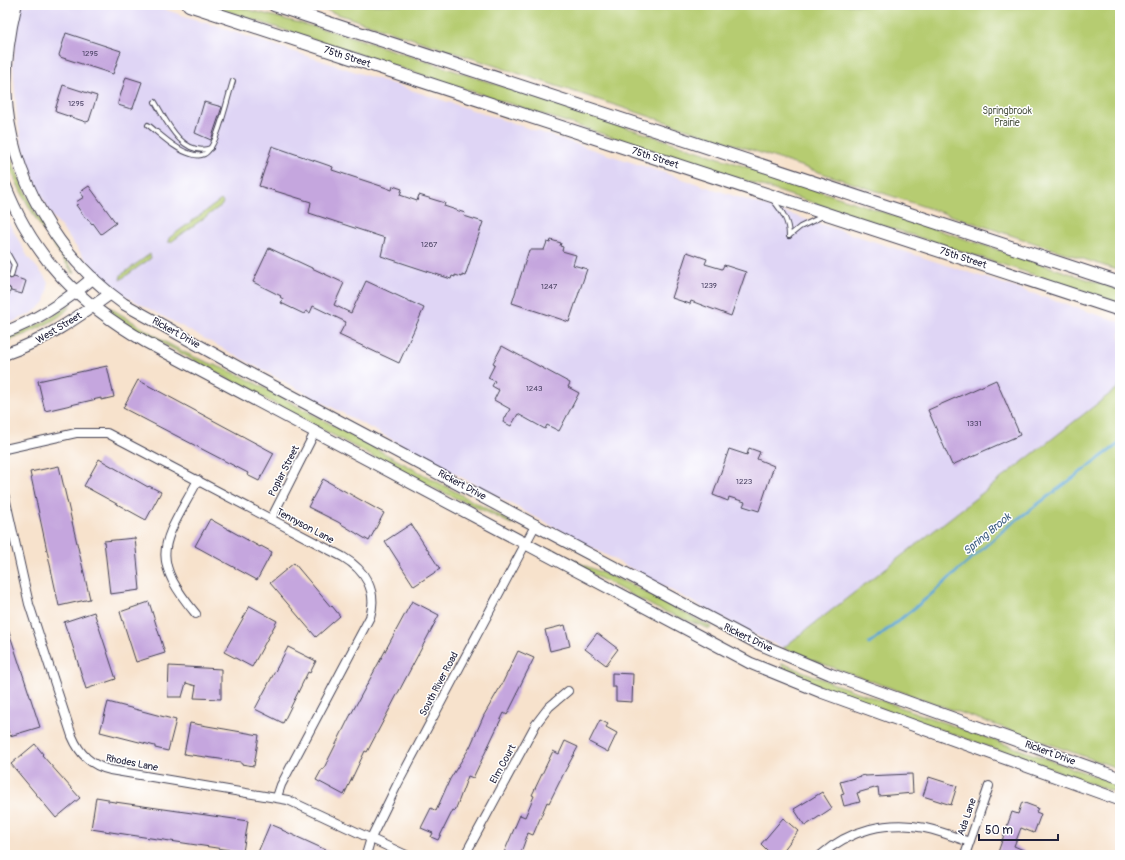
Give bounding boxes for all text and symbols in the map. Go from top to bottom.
street label: 75th Street [322,44,373,71]
house number: 1295 [82,49,98,58]
house number: 1295 [68,99,84,108]
park label: Springbrook Prairie [982,105,1033,129]
street label: 75th Street [630,145,681,172]
house number: 1267 [421,240,438,249]
street label: 75th Street [938,245,989,272]
house number: 1239 [701,281,717,290]
house number: 1247 [541,282,558,291]
street label: West Street [34,309,85,346]
street label: Rickert Drive [150,315,202,351]
house number: 1243 [526,384,543,393]
house number: 1331 [966,419,982,428]
street label: Poplar Street [266,443,302,498]
street label: Rickert Drive [436,467,488,503]
house number: 1223 [736,477,753,486]
street label: Tennyson Lane [274,506,336,546]
water label: Spring Brook [961,510,1014,558]
street label: Rickert Drive [722,621,774,655]
street label: South River Road [417,650,461,718]
street label: Rickert Drive [1023,738,1077,768]
street label: Elm Court [487,742,519,786]
street label: Rhodes Lane [105,752,159,774]
street label: Ada Lane [955,797,979,837]
scale bar [979,816,1058,842]
text: 50 m [985,823,1013,838]

